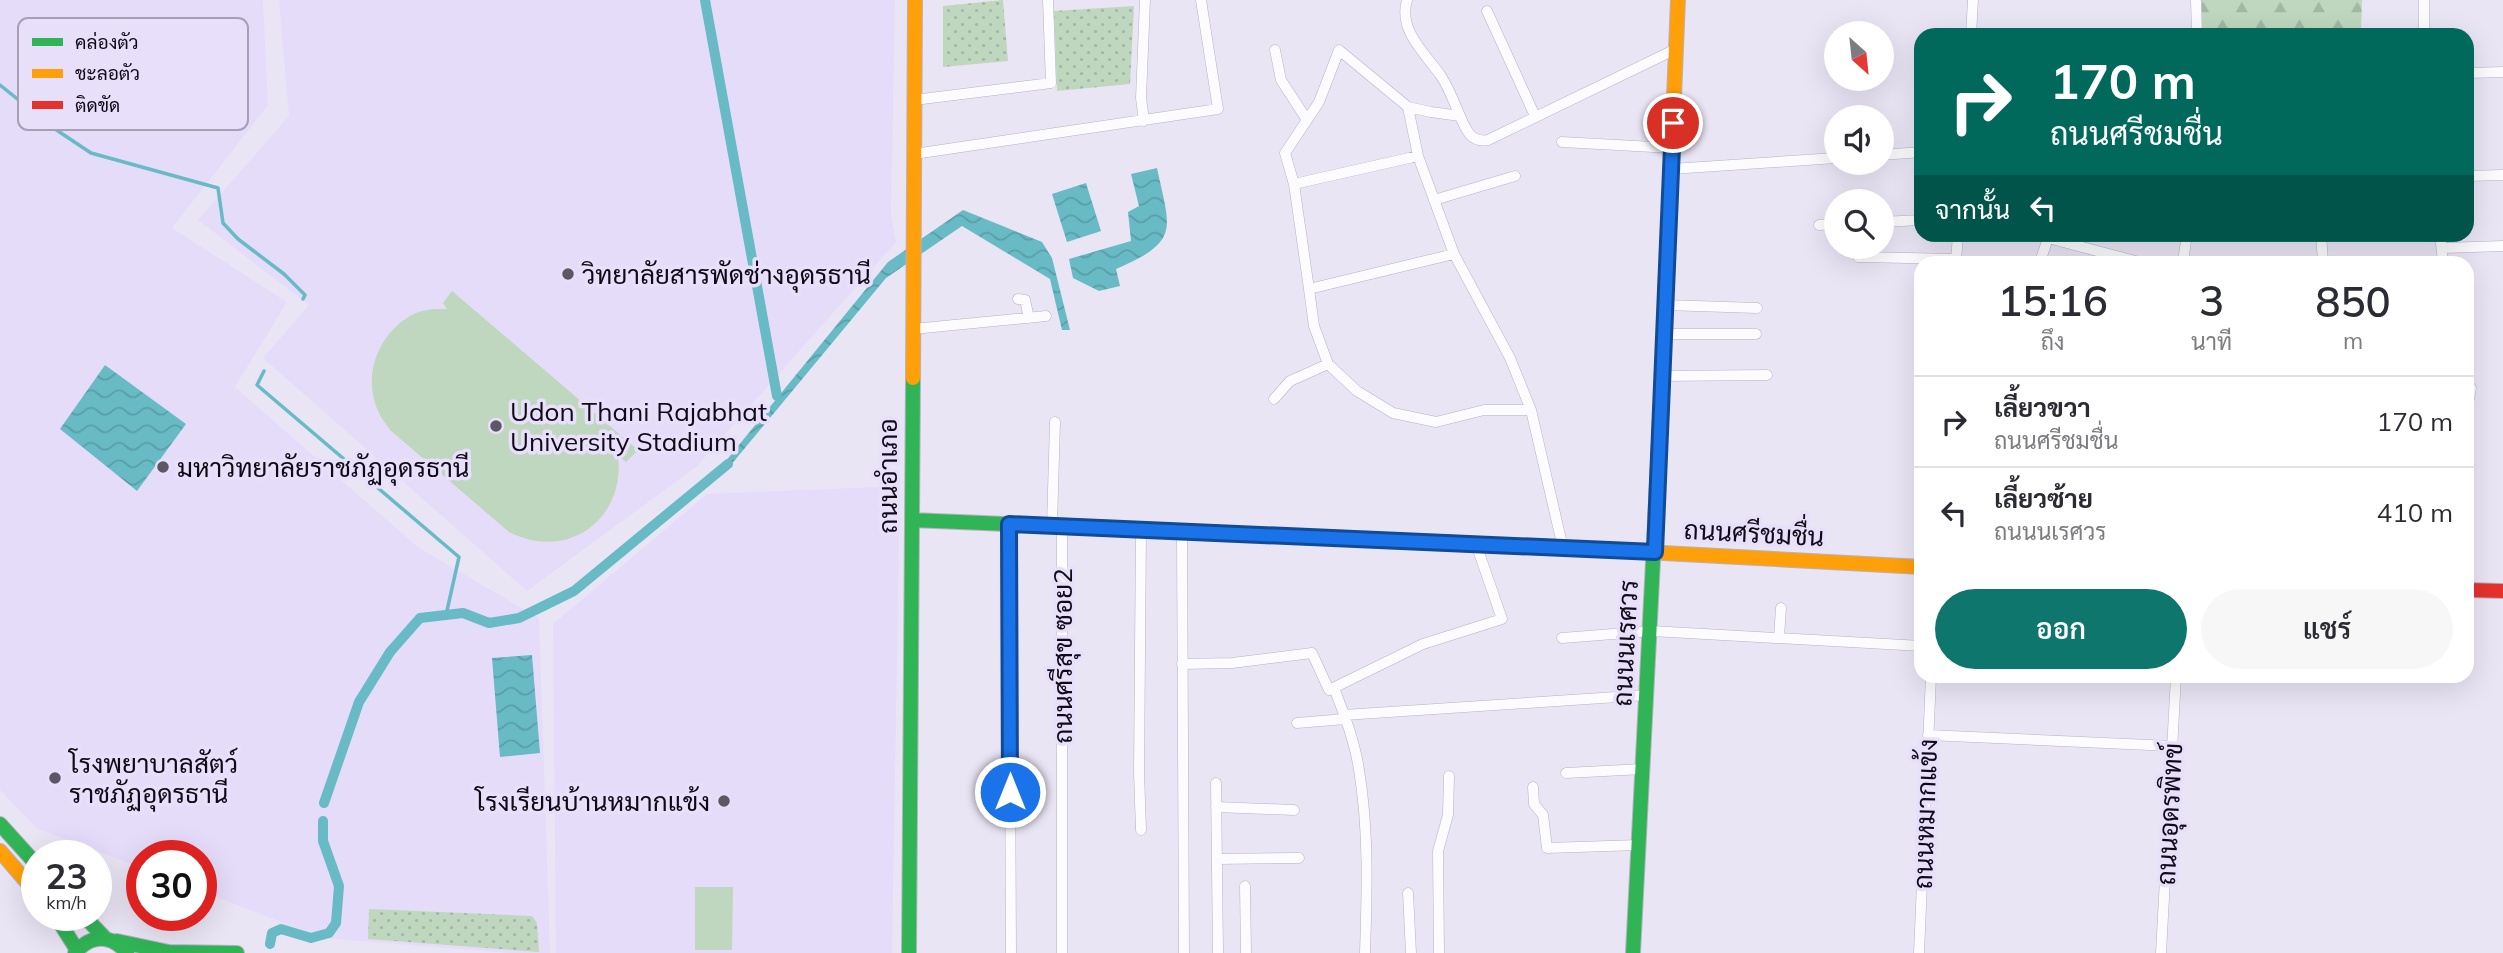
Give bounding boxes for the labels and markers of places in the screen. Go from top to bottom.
pin [1643,93,1703,153]
place label: วิทยาลัยสารพัดช่างอุดรธานี [581,258,871,293]
marker: วิทยาลัยสารพัดช่างอุดรธานี [560,266,576,282]
place label: Udon Thani Rajabhat University Stadium [510,395,767,458]
marker: Udon Thani Rajabhat University Stadium [488,418,504,434]
place label: มหาวิทยาลัยราชภัฏอุดรธานี [177,451,469,486]
marker: มหาวิทยาลัยราชภัฏอุดรธานี [155,459,171,475]
place label: โรงพยาบาลสัตว์ ราชภัฏอุดรธานี [67,747,238,812]
marker: โรงพยาบาลสัตว์ ราชภัฏอุดรธานี [47,770,63,786]
place label: โรงเรียนบ้านหมากแข้ง [473,785,710,818]
marker: โรงเรียนบ้านหมากแข้ง [716,793,732,809]

